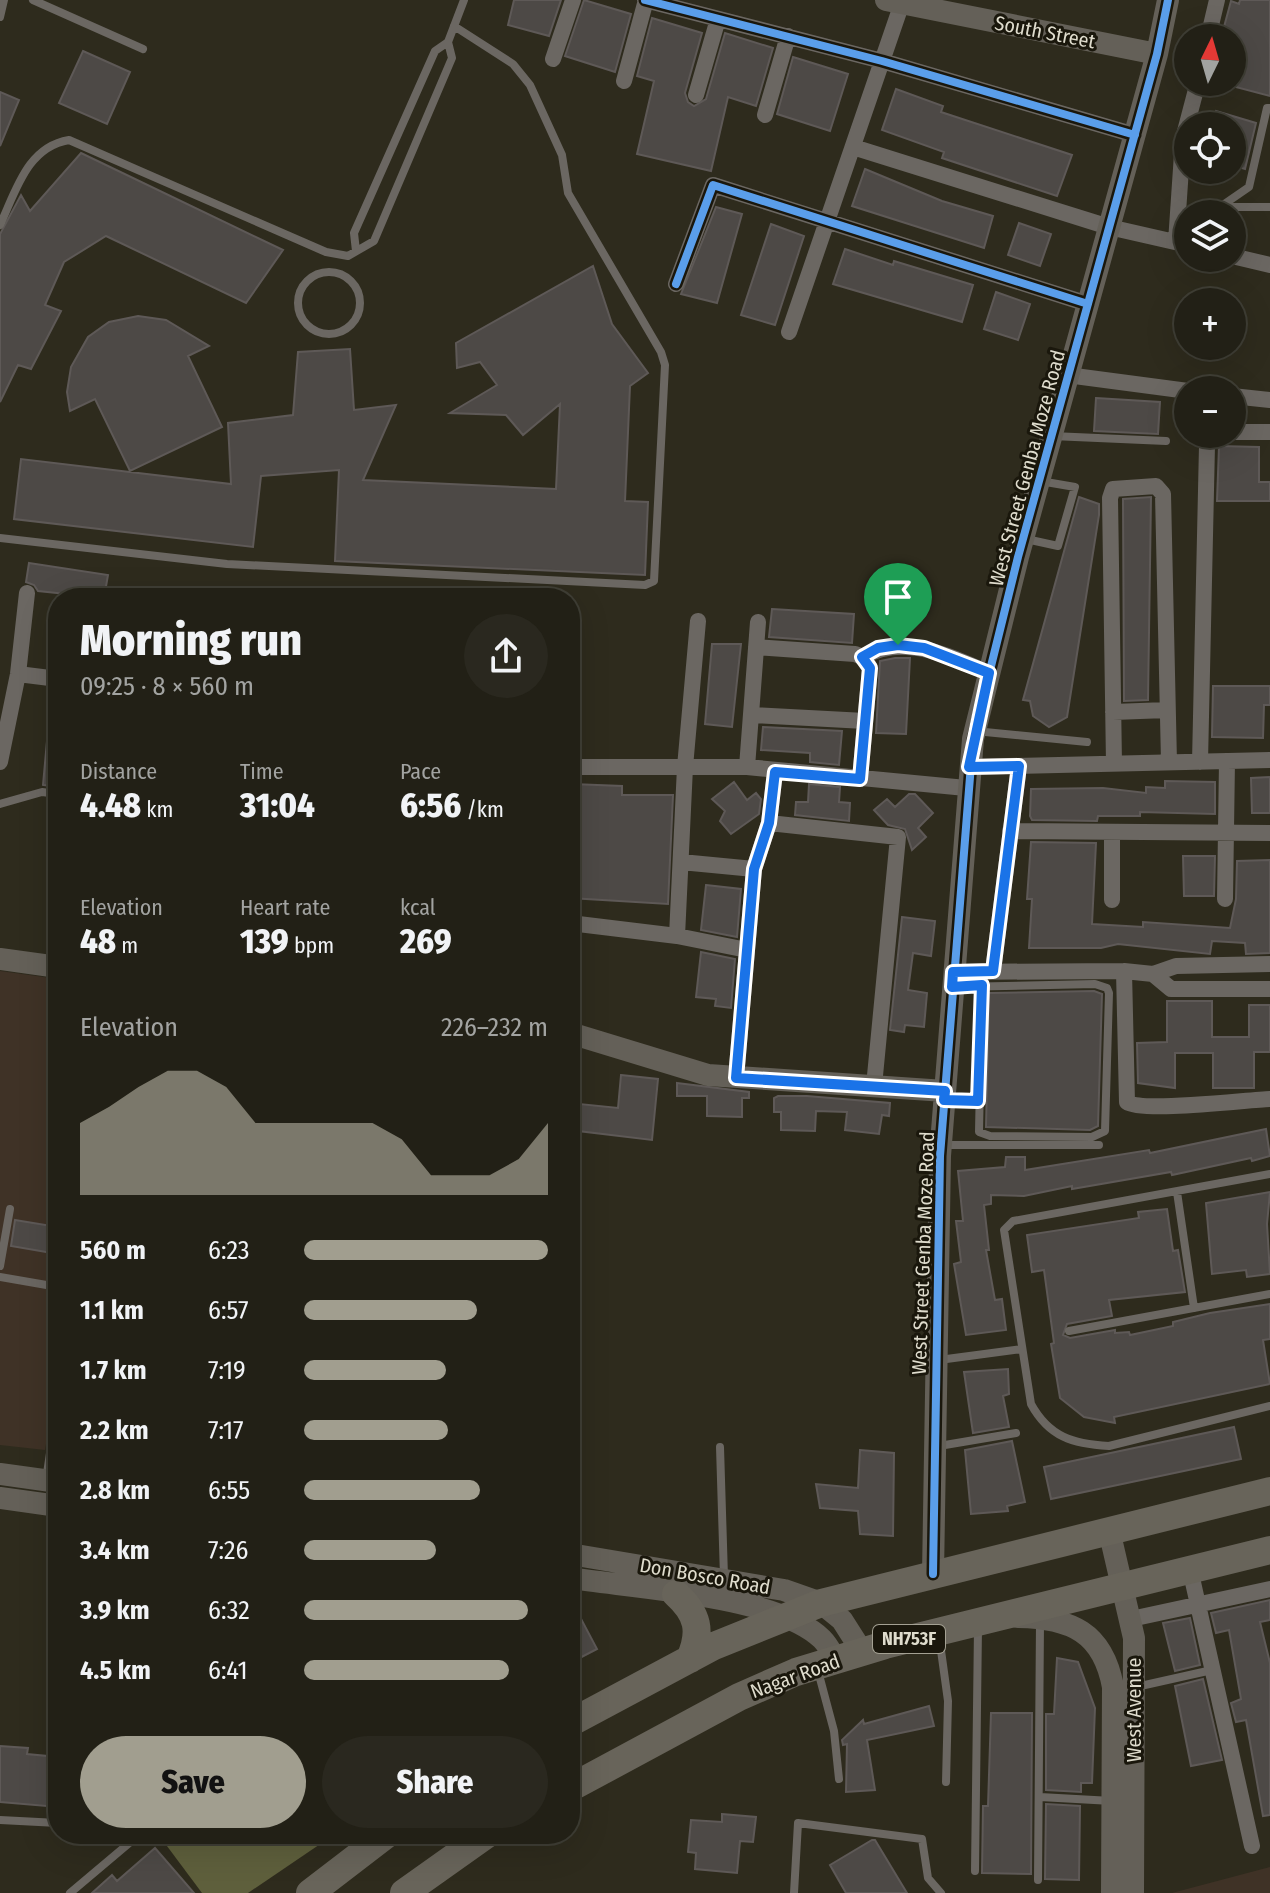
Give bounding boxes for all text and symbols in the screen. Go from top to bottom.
street label: South Street [993,11,1098,54]
north arrow [1174,24,1246,96]
map controls [1174,24,1246,448]
button: locate [1174,112,1246,184]
button: layers [1174,200,1246,272]
button: + [1174,288,1246,360]
street label: West Street Genba Moze Road [984,347,1070,589]
button: − [1174,376,1246,448]
pin [864,563,932,645]
icon: arrive [876,575,920,619]
text: Morning run [80,614,302,667]
button: share [464,614,548,698]
text: 09:25 · 8 × 560 m [80,671,254,702]
text: Distance [80,758,157,785]
text: Time [240,758,284,785]
text: Pace [400,758,441,785]
text: 4.48 [80,785,141,826]
text: 31:04 [240,785,315,826]
text: 6:56 [400,785,461,826]
text: km [141,796,173,823]
text: /km [461,796,504,823]
text: Elevation [80,894,163,921]
text: Heart rate [240,894,330,921]
text: kcal [400,894,436,921]
text: 48 [80,921,116,962]
text: 139 [240,921,289,962]
text: 269 [400,921,452,962]
text: m [116,932,138,959]
text: bpm [289,932,334,959]
text: Elevation [80,1012,178,1043]
text: 226–232 m [441,1012,548,1043]
street label: West Street Genba Moze Road [907,1131,939,1375]
text: 560 m [80,1235,146,1266]
text: 6:23 [208,1235,250,1266]
text: 1.1 km [80,1295,144,1326]
text: 6:57 [208,1295,248,1326]
text: 1.7 km [80,1355,147,1386]
text: 7:19 [208,1355,246,1386]
text: 2.2 km [80,1415,149,1446]
text: 7:17 [208,1415,244,1446]
text: 2.8 km [80,1475,150,1506]
text: 6:55 [208,1475,250,1506]
text: 3.4 km [80,1535,150,1566]
text: 7:26 [208,1535,248,1566]
street label: Don Bosco Road [638,1553,772,1599]
text: 3.9 km [80,1595,150,1626]
text: 6:32 [208,1595,250,1626]
road number: NH753F [873,1625,945,1653]
street label: Nagar Road [747,1649,843,1703]
text: 4.5 km [80,1655,151,1686]
text: 6:41 [208,1655,248,1686]
street label: West Avenue [1122,1658,1146,1762]
button: Save [80,1736,306,1828]
button: Share [322,1736,548,1828]

